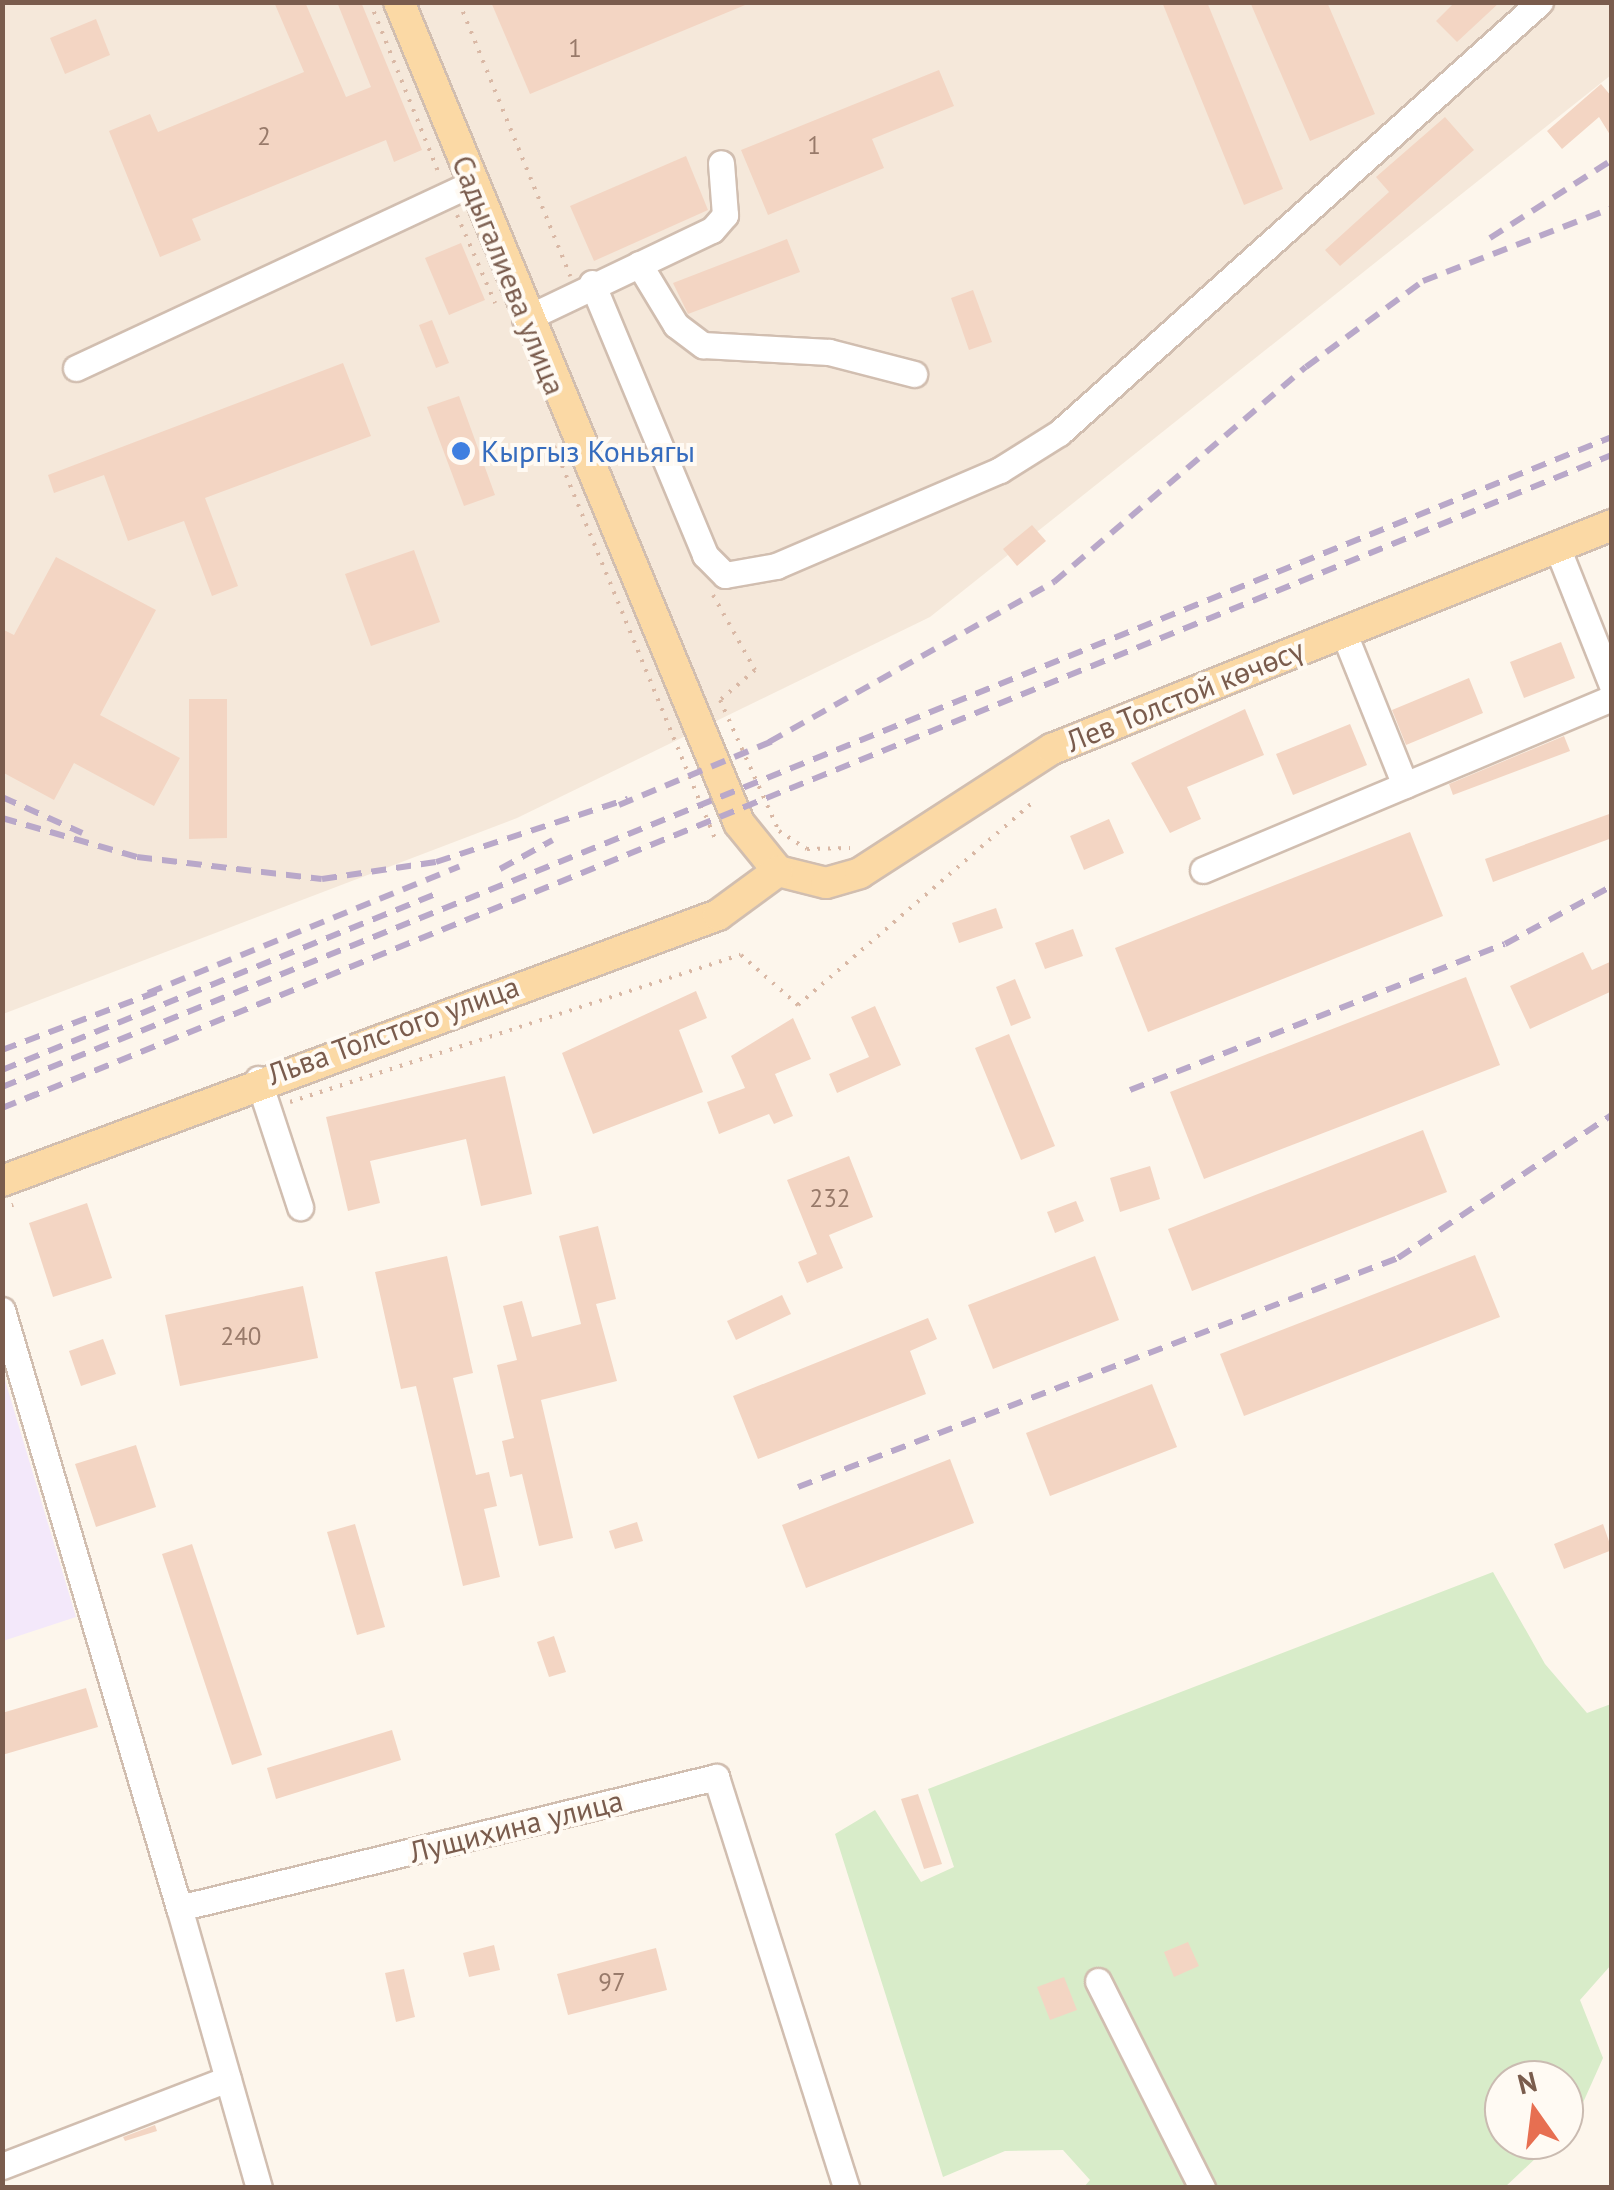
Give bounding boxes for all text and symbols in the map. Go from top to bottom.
house number: 1 [568,33,582,63]
house number: 2 [257,121,271,151]
house number: 1 [807,130,821,160]
street label: Садыгалиева улица [445,150,573,400]
place label: Кыргыз Коньягы [481,433,695,469]
marker: Кыргыз Коньягы [450,440,472,462]
street label: Лев Толстой көчөсү [1060,631,1310,759]
street label: Льва Толстого улица [262,968,524,1092]
house number: 232 [810,1183,850,1213]
house number: 240 [221,1321,261,1351]
street label: Лущихина улица [405,1782,627,1870]
house number: 97 [598,1967,626,1997]
north arrow [1484,2060,1584,2160]
text: N [1514,2062,1541,2103]

